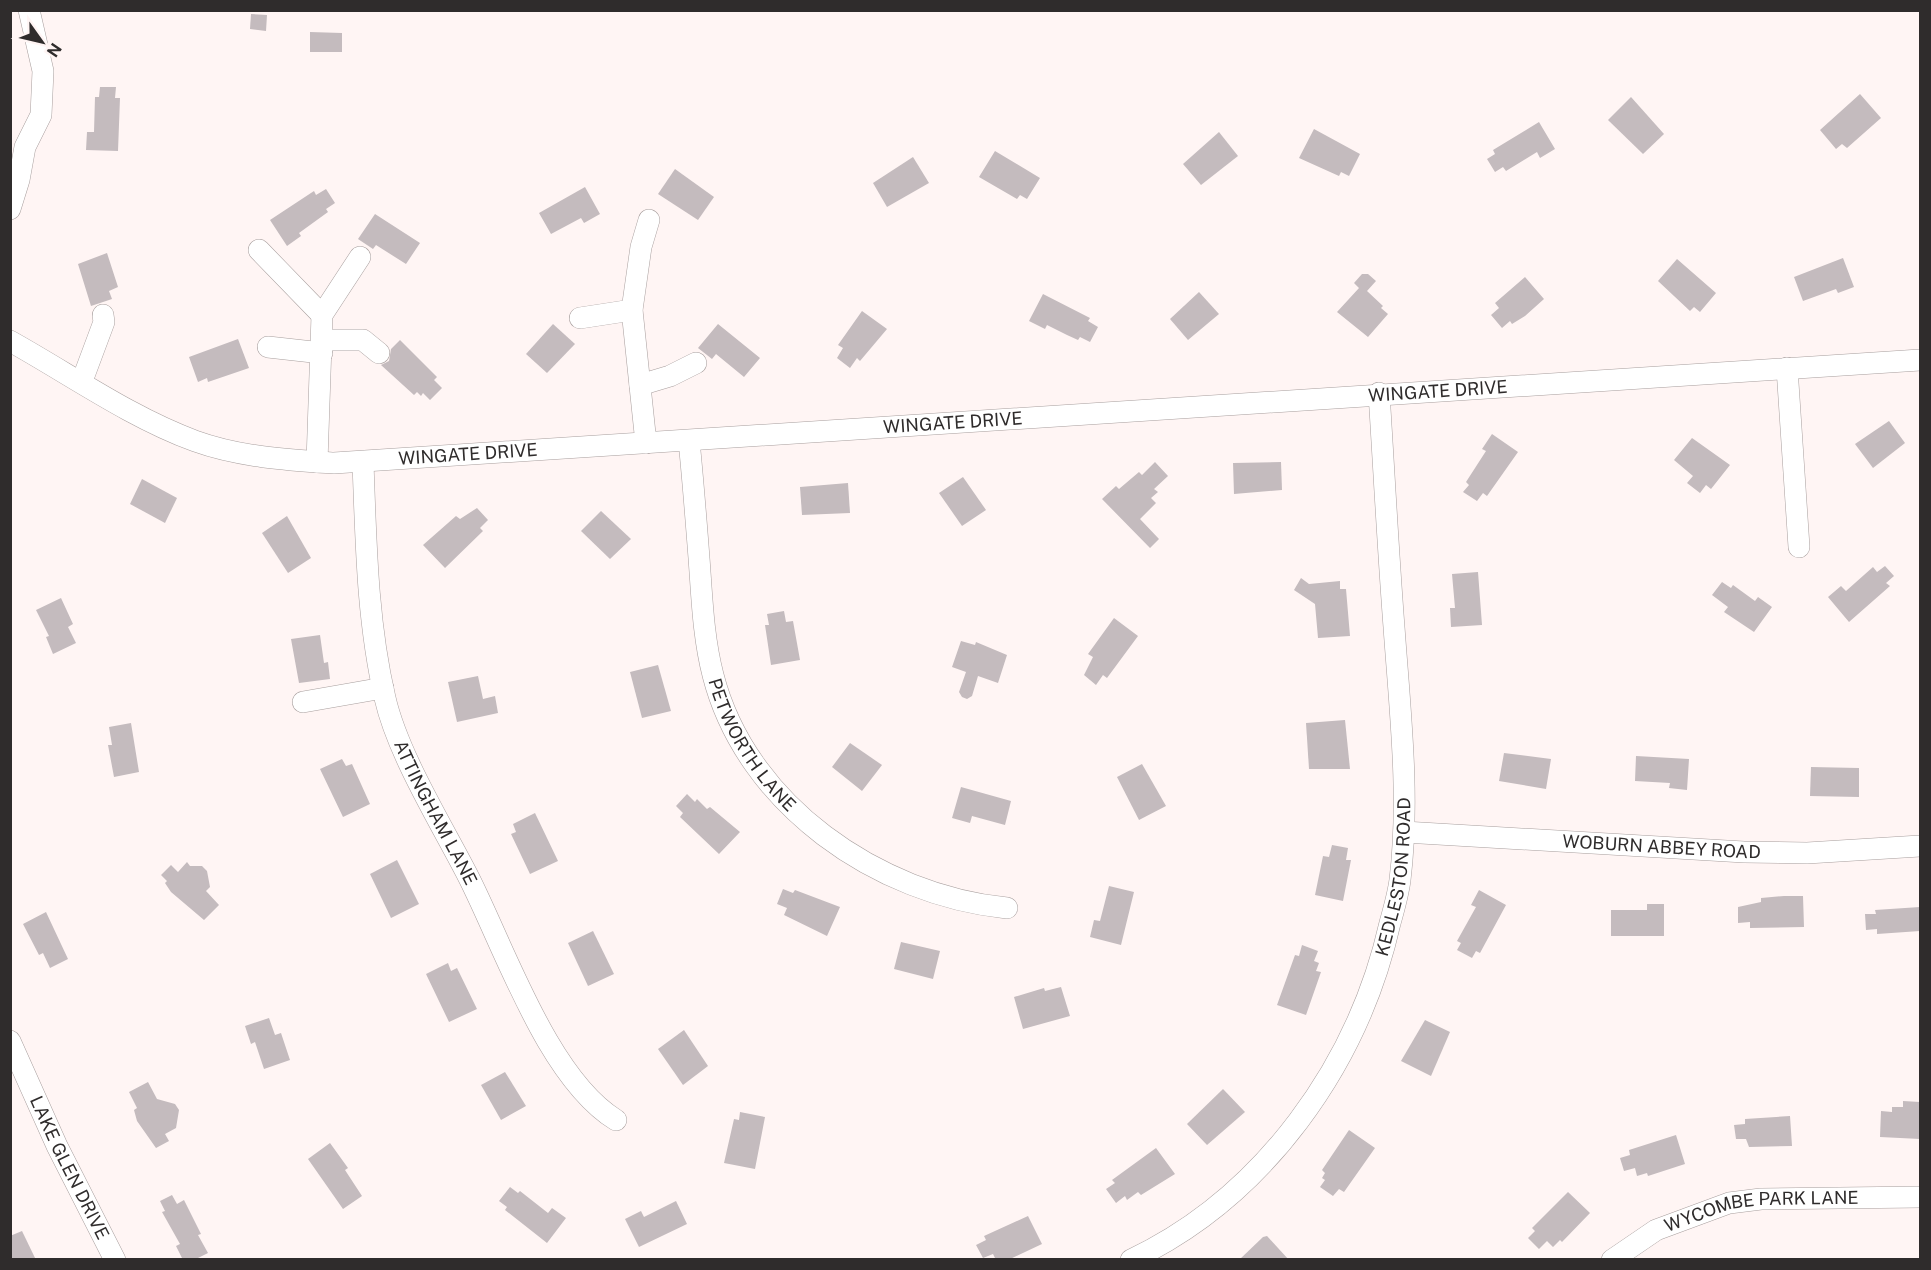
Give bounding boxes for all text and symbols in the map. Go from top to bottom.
north arrow [12,12,72,72]
text: N [43,40,65,61]
street label: WINGATE DRIVE [1368,376,1508,406]
street label: WINGATE DRIVE [883,407,1023,437]
street label: WINGATE DRIVE [398,439,538,469]
street label: PETWORTH LANE [704,676,800,816]
street label: ATTINGHAM LANE [390,737,482,888]
street label: KEDLESTON ROAD [1371,797,1414,959]
street label: WOBURN ABBEY ROAD [1562,830,1761,862]
street label: LAKE GLEN DRIVE [26,1093,114,1243]
street label: WYCOMBE PARK LANE [1661,1187,1859,1236]

